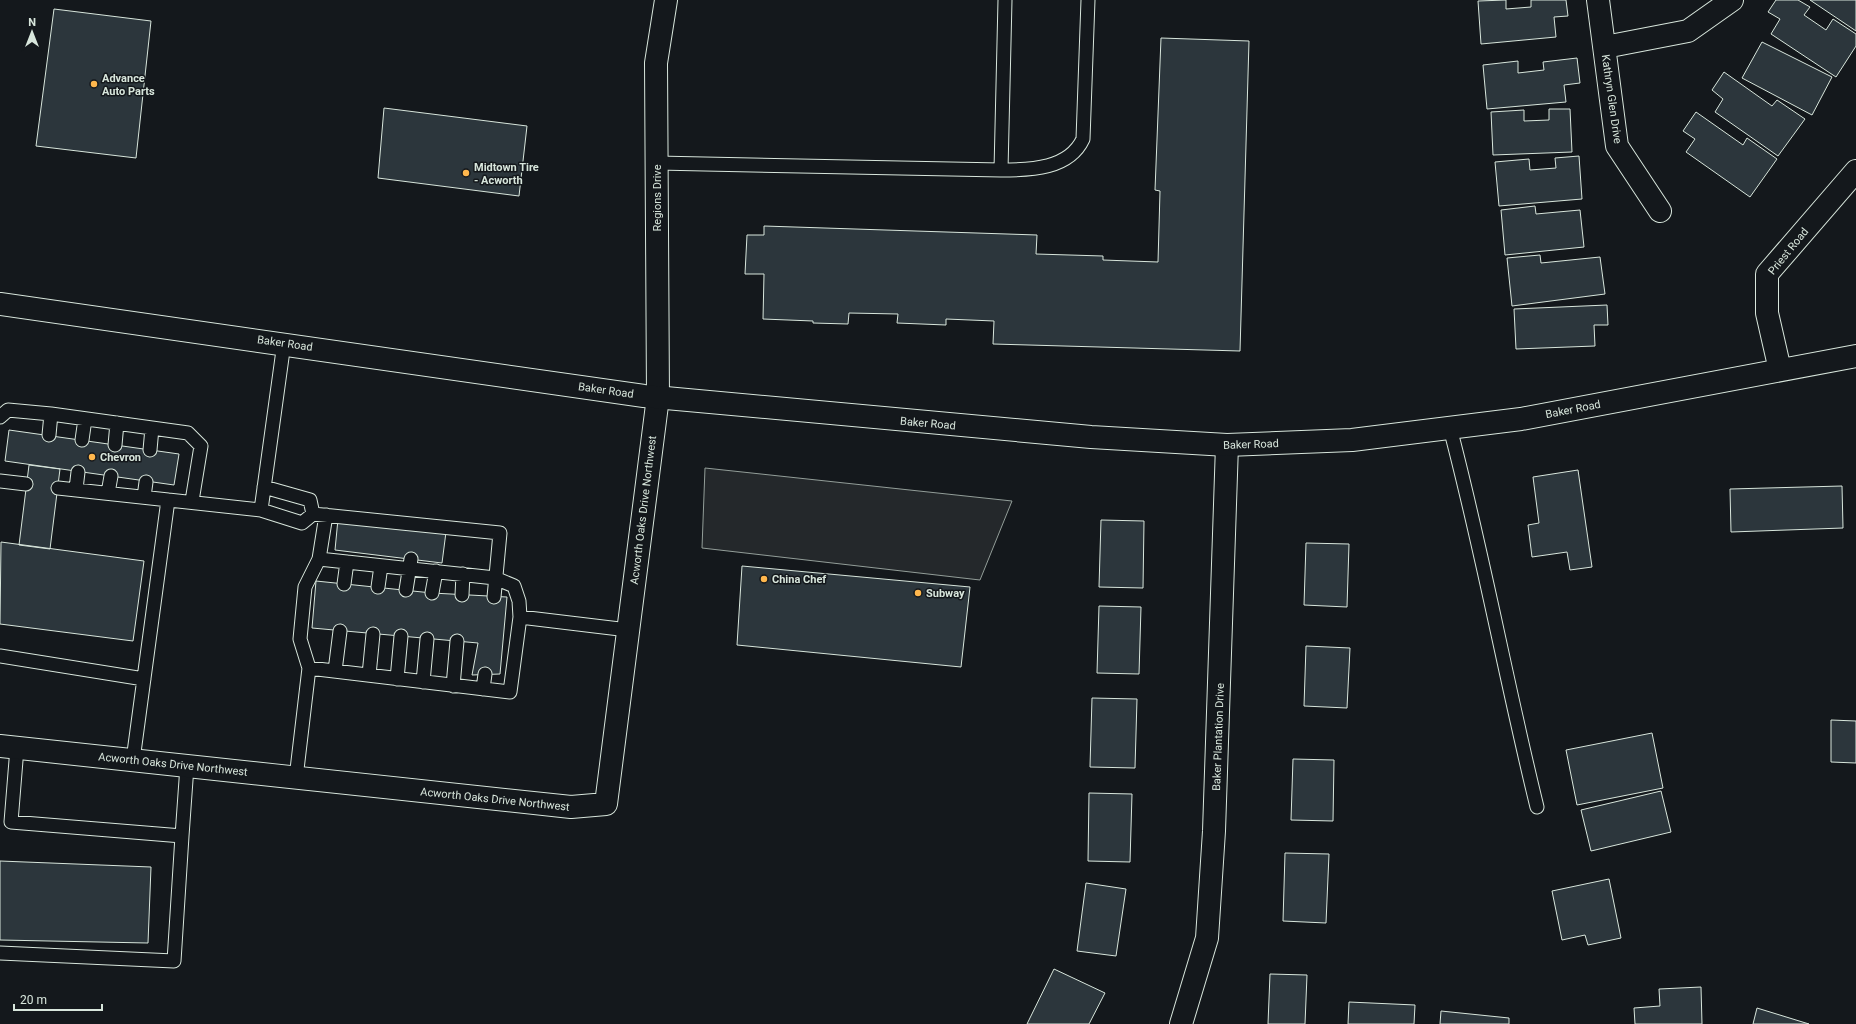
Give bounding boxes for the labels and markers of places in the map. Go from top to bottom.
place label: Advance Auto Parts [102,72,155,98]
marker: Advance Auto Parts [89,79,99,89]
place label: Midtown Tire - Acworth [474,161,539,187]
marker: Midtown Tire - Acworth [461,168,471,178]
place label: Chevron [100,451,141,464]
marker: Chevron [87,452,97,462]
place label: China Chef [772,573,826,586]
marker: China Chef [759,574,769,584]
place label: Subway [926,587,965,600]
marker: Subway [913,588,923,598]

